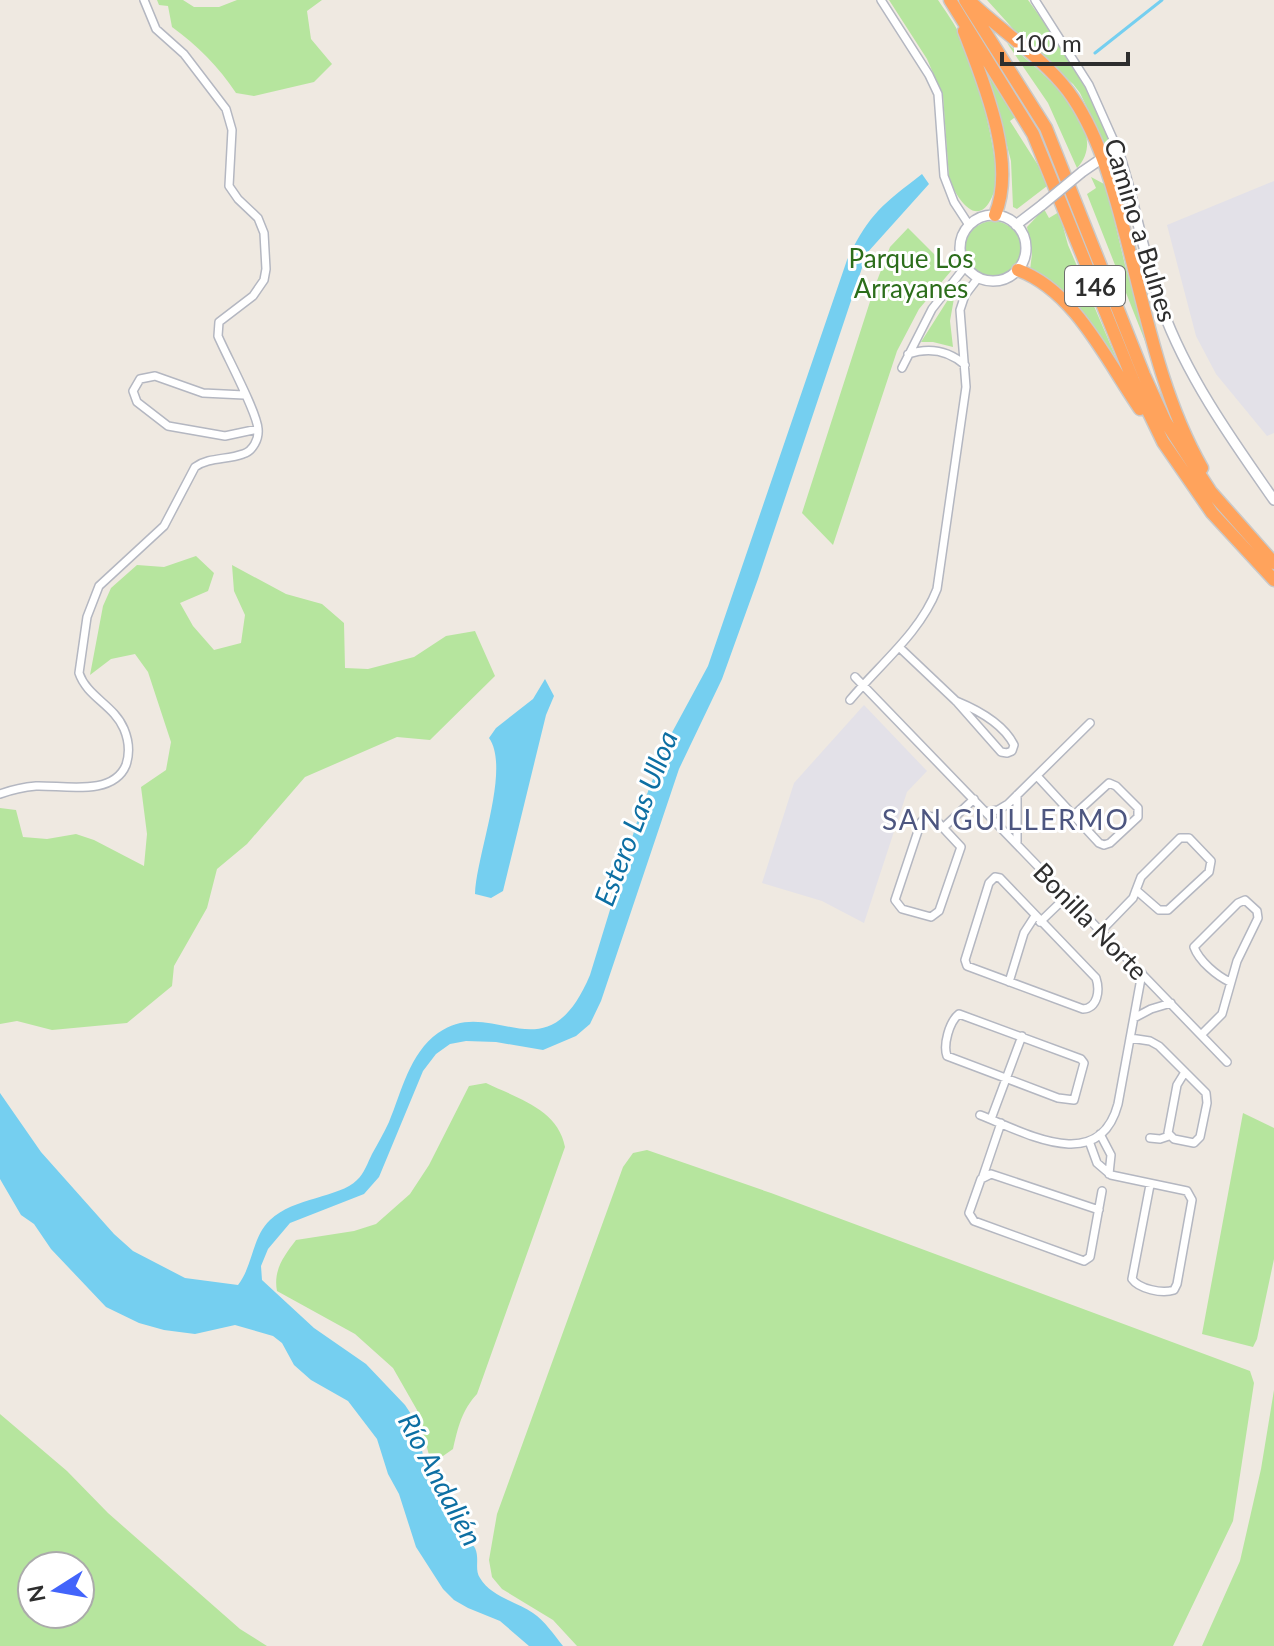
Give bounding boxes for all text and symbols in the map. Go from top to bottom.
scale bar [1002,16,1128,66]
text: 100 m [1014,28,1082,57]
street label: Camino a Bulnes [1098,134,1184,326]
park label: Parque Los Arrayanes [849,242,973,304]
road number: 146 [1065,266,1125,306]
water label: Estero Las Ulloa [586,726,684,910]
district label: SAN GUILLERMO [882,802,1130,836]
street label: Bonilla Norte [1027,856,1155,986]
water label: Río Andalién [392,1407,490,1551]
north arrow [16,1550,96,1630]
text: N [21,1583,51,1605]

